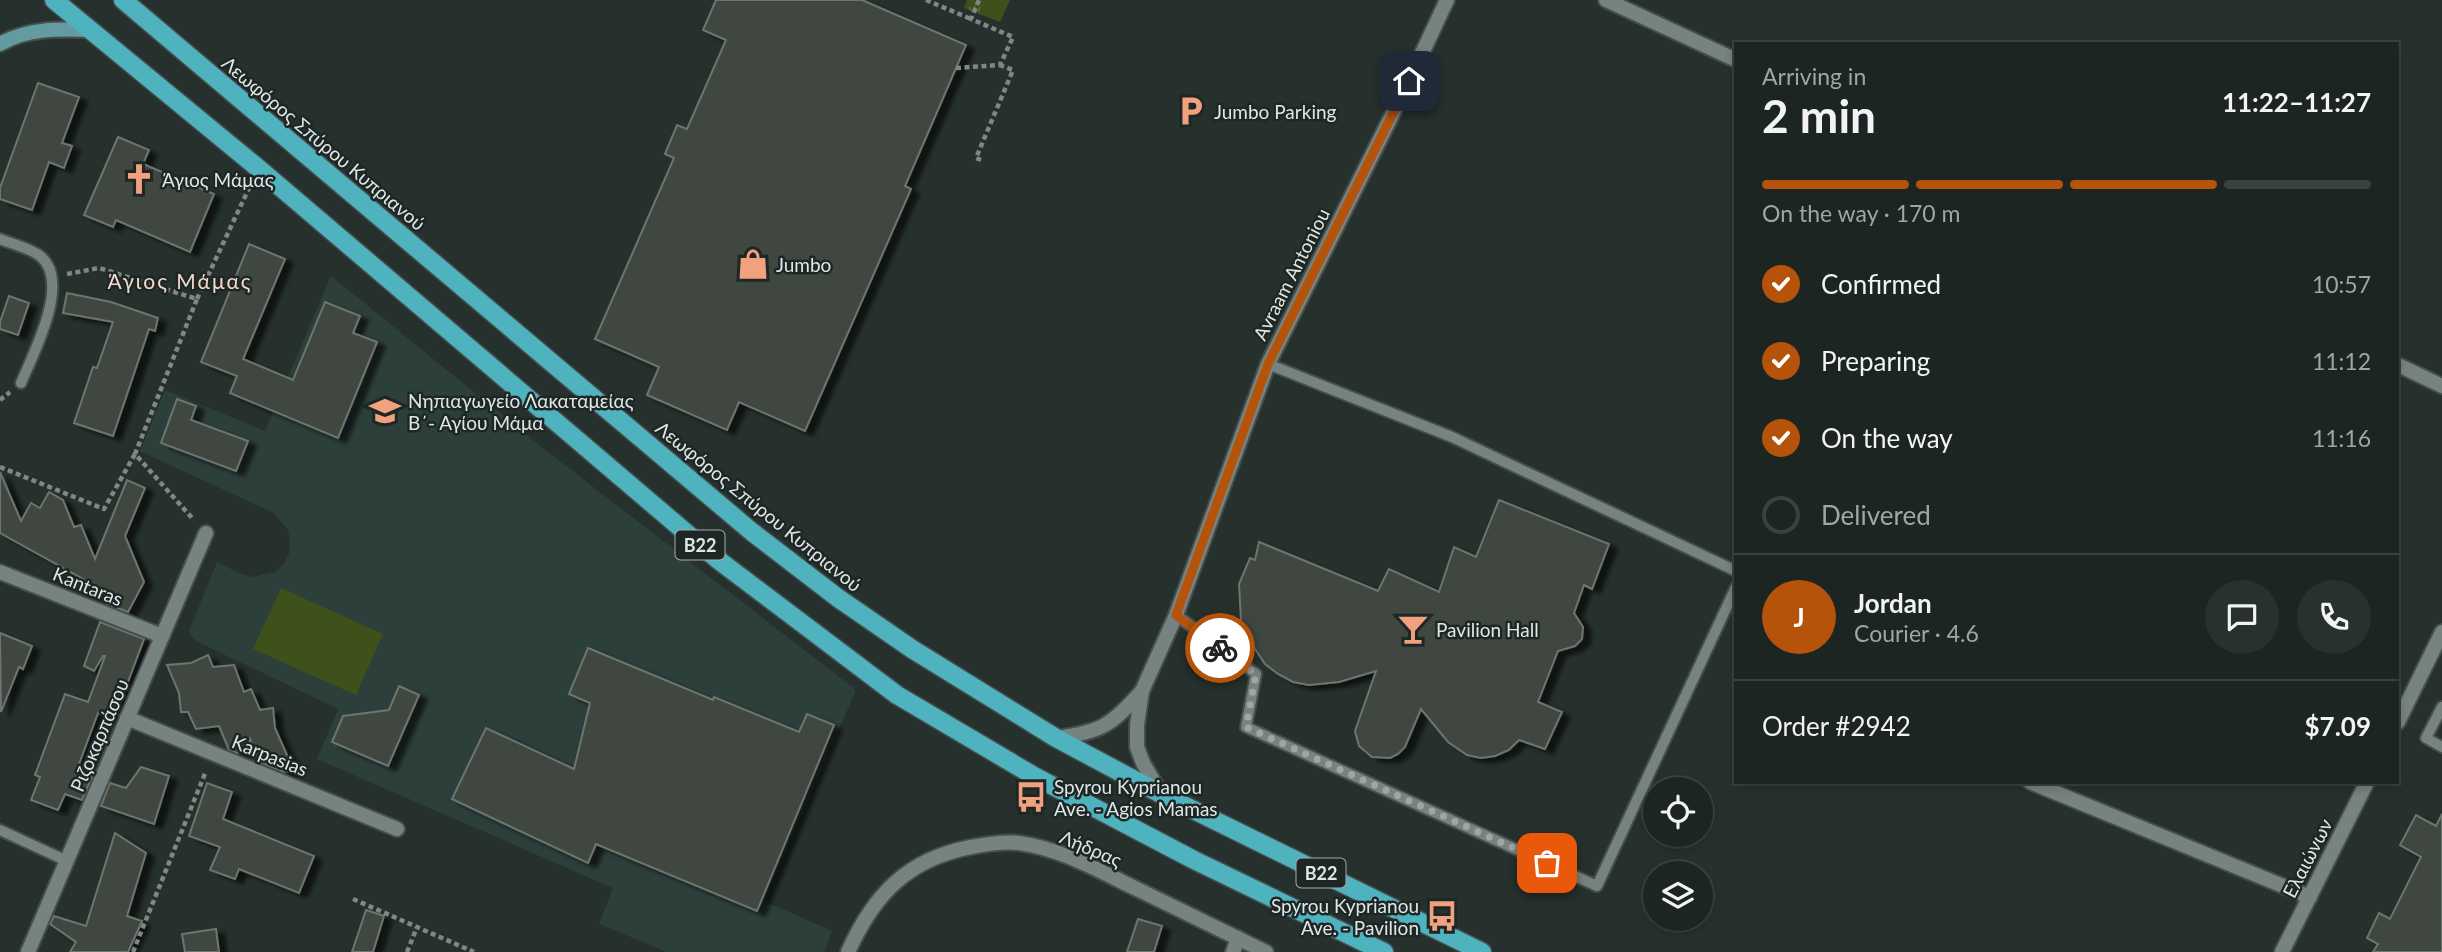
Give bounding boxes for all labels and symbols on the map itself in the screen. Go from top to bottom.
street label: Λεωφόρος Σπύρου Κυπριανού [218,51,430,235]
pin [1379,51,1439,111]
parking icon: Jumbo Parking [1174,94,1208,128]
place label: Jumbo Parking [1214,100,1337,123]
church icon: Άγιος Μάμας [122,162,156,196]
place label: Άγιος Μάμας [162,168,274,191]
street label: Avraam Antoniou [1248,204,1334,344]
shop icon: Jumbo [736,247,770,281]
place label: Jumbo [776,253,831,276]
district label: Άγιος Μάμας [107,268,253,293]
place label: Νηπιαγωγείο Λακαταμείας Β΄- Αγίου Μάμα [408,389,634,434]
school or university icon: Νηπιαγωγείο Λακαταμείας Β΄- Αγίου Μάμα [368,394,402,428]
street label: Λεωφόρος Σπύρου Κυπριανού [652,416,866,596]
road number: B22 [676,530,724,560]
street label: Kantaras [50,562,126,610]
bar icon: Pavilion Hall [1396,612,1430,646]
courier [1185,613,1255,683]
place label: Pavilion Hall [1436,618,1539,641]
street label: Ριζοκαρπάσου [65,675,133,795]
street label: Karpasias [229,729,311,781]
place label: Spyrou Kyprianou Ave. - Agios Mamas [1054,775,1218,820]
bus stop icon: Spyrou Kyprianou Ave. - Agios Mamas [1014,780,1048,814]
street label: Ελαιώνων [2277,814,2337,901]
street label: Λήδρας [1057,825,1126,871]
pin [1517,833,1577,893]
road number: B22 [1296,858,1346,888]
place label: Spyrou Kyprianou Ave. - Pavilion [1271,894,1419,939]
bus stop icon: Spyrou Kyprianou Ave. - Pavilion [1425,899,1459,933]

